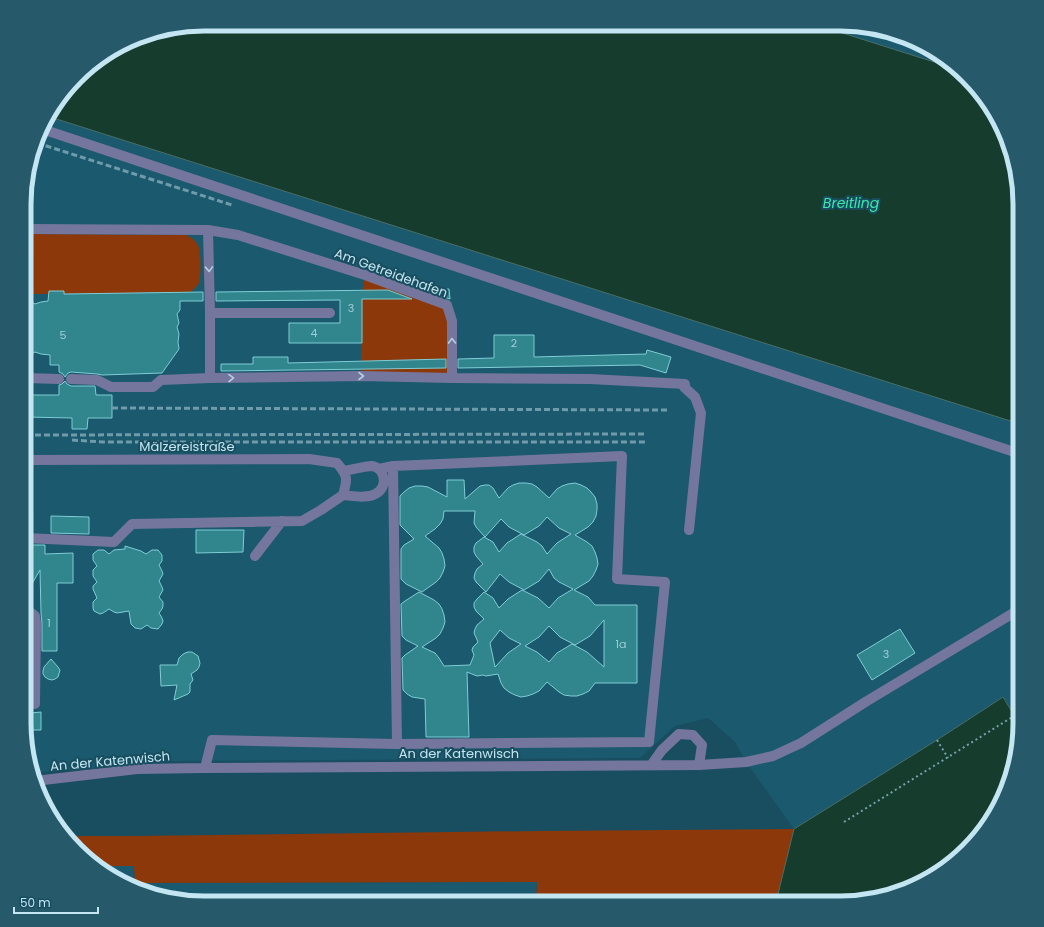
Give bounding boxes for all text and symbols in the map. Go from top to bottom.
water label: Breitling [823,193,880,213]
street label: Am Getreidehafen [332,244,450,302]
one-way arrow [205,266,213,272]
house number: 3 [348,300,354,316]
house number: 4 [311,325,318,341]
house number: 5 [60,327,67,343]
house number: 2 [511,335,517,351]
one-way arrow [448,338,456,344]
one-way arrow [358,372,364,380]
one-way arrow [228,373,234,382]
street label: Mälzereistraße [139,437,235,456]
house number: 1 [47,615,51,631]
house number: 1a [616,636,626,652]
house number: 3 [883,646,889,662]
street label: An der Katenwisch [399,744,519,763]
street label: An der Katenwisch [49,746,171,776]
scale bar [14,889,98,915]
text: 50 m [20,894,51,911]

